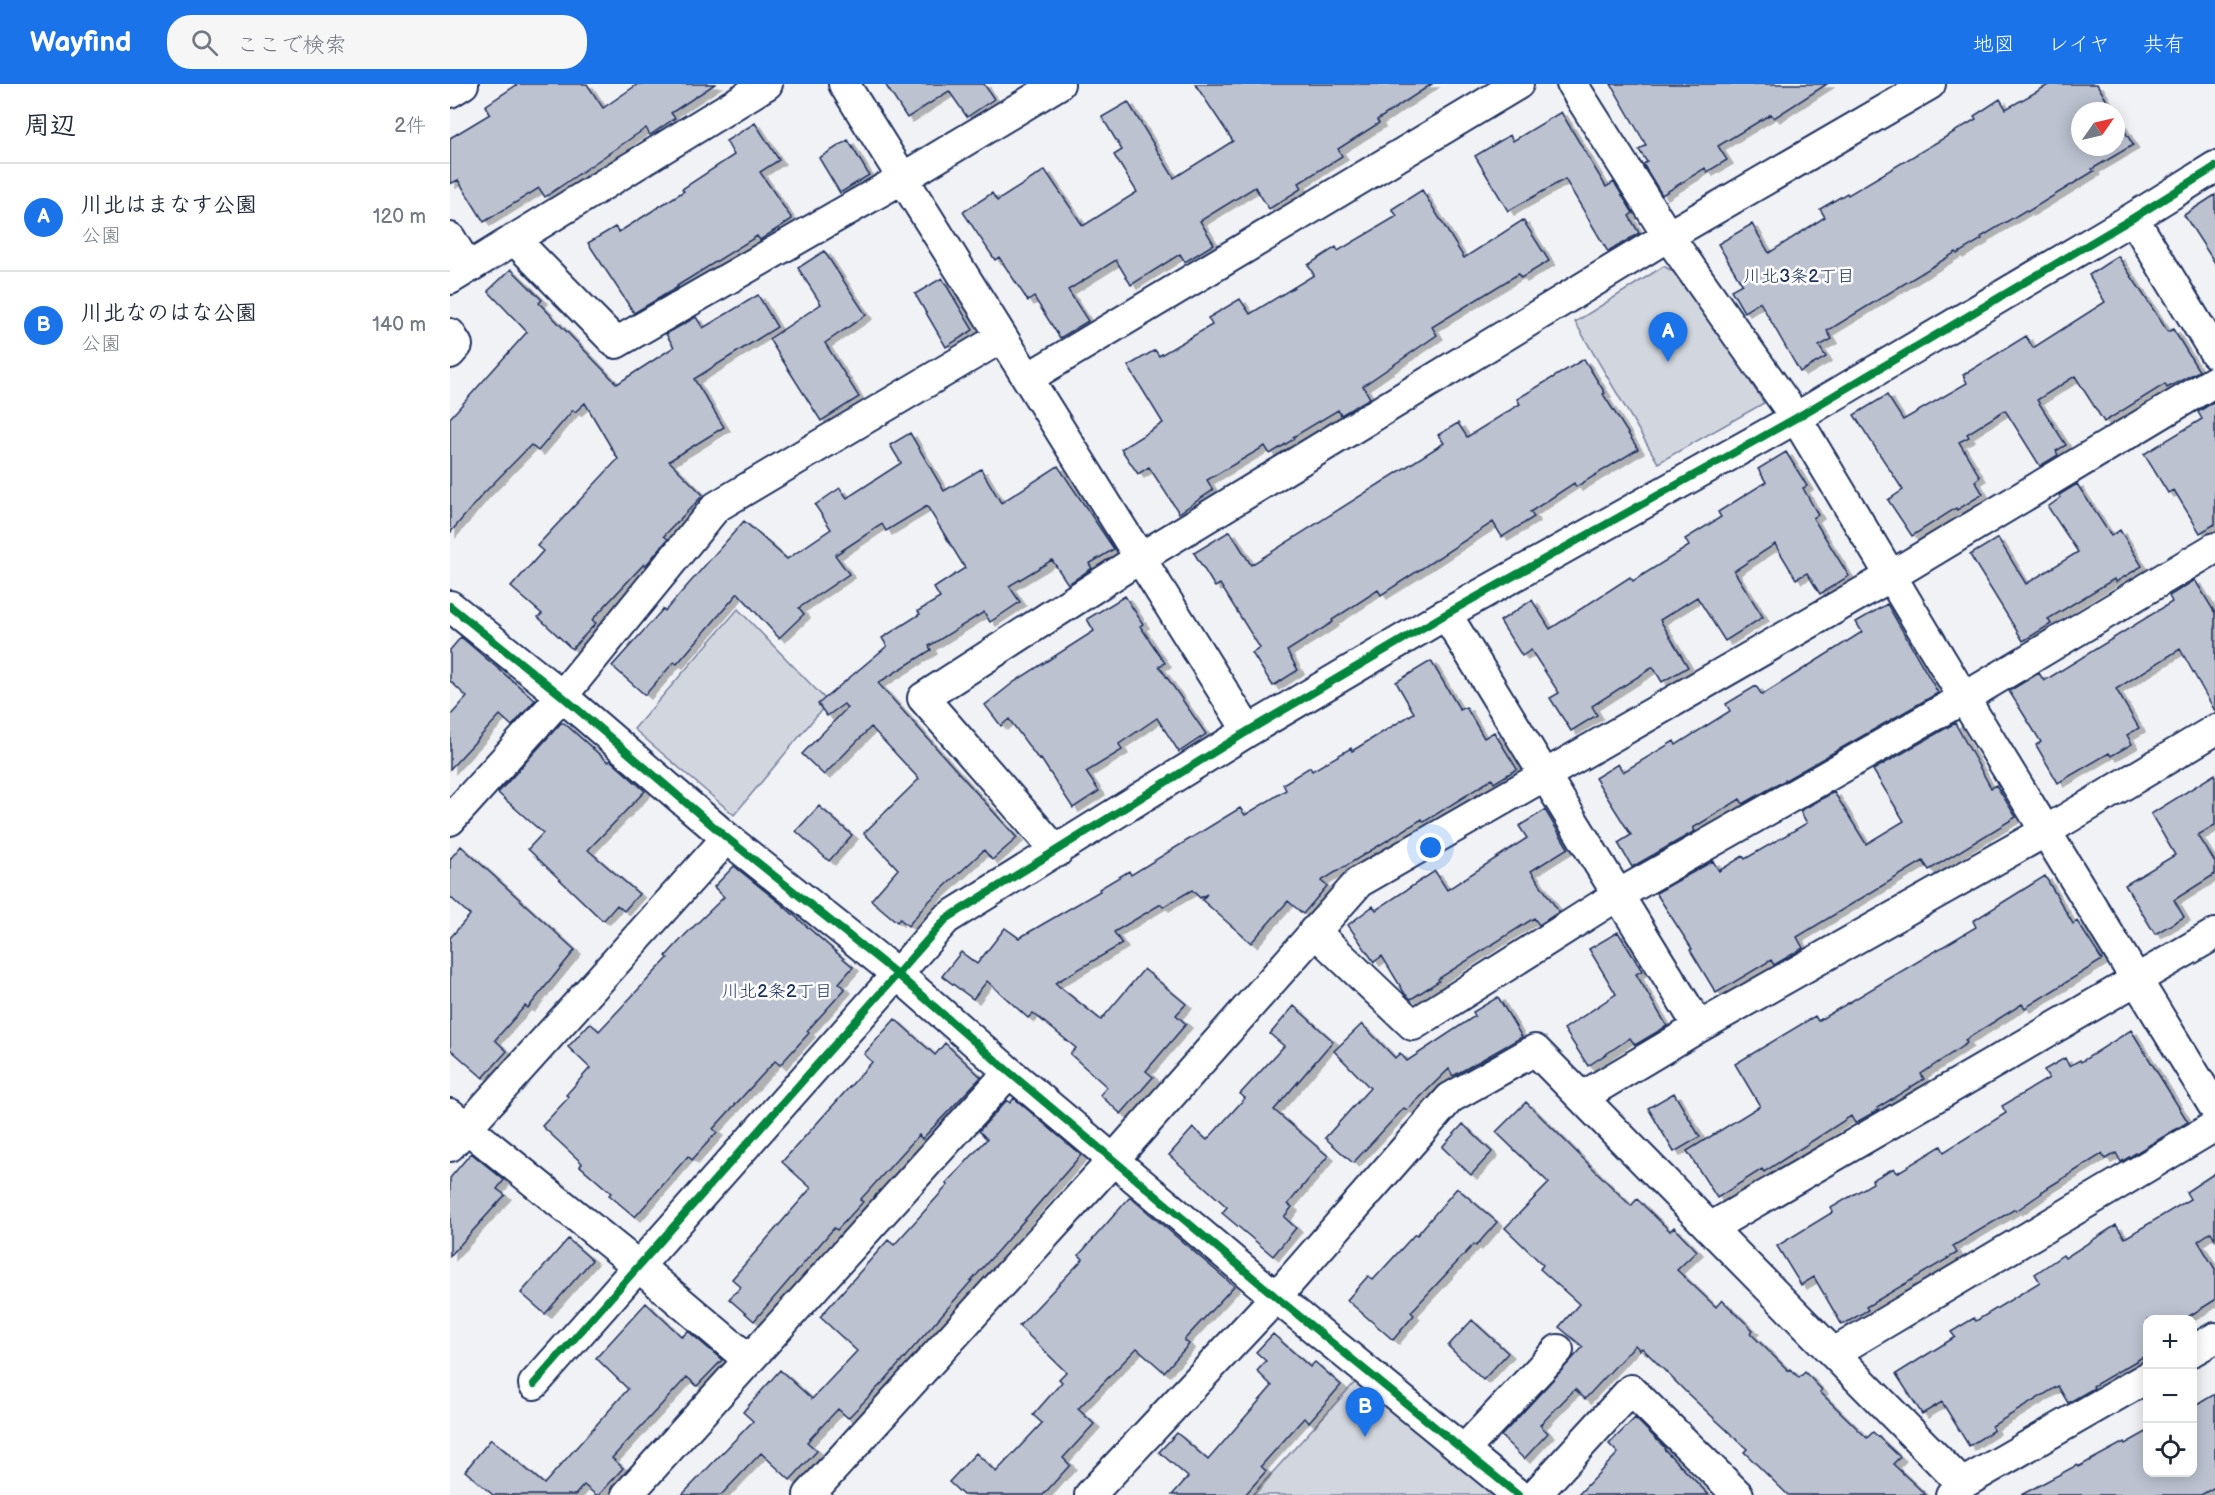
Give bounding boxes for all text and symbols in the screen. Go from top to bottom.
search box [167,15,587,69]
text: Wayfind [30,26,131,59]
icon: search [188,26,221,59]
text: ここで検索 [236,32,346,59]
text: 地図 [1973,32,2015,57]
text: レイヤ [2048,32,2110,57]
text: 共有 [2143,32,2185,57]
north arrow [2071,102,2125,156]
text: 周辺 [24,111,76,142]
text: 2件 [394,114,426,138]
text: 川北はまなす公園 [81,192,257,219]
text: A [37,205,50,229]
text: 120 m [373,205,426,229]
text: 公園 [81,224,121,248]
district label: 川北3条2丁目 [1743,266,1855,287]
text: 川北なのはな公園 [81,300,257,327]
pin: A [1648,312,1688,362]
text: B [36,313,51,337]
text: 140 m [372,313,426,337]
text: 公園 [81,332,121,356]
your location [1416,833,1445,862]
district label: 川北2条2丁目 [721,981,833,1002]
map controls [2143,1315,2197,1477]
button: + [2143,1315,2197,1369]
button: − [2143,1369,2197,1423]
pin: B [1346,1388,1384,1437]
button: locate [2143,1423,2197,1477]

